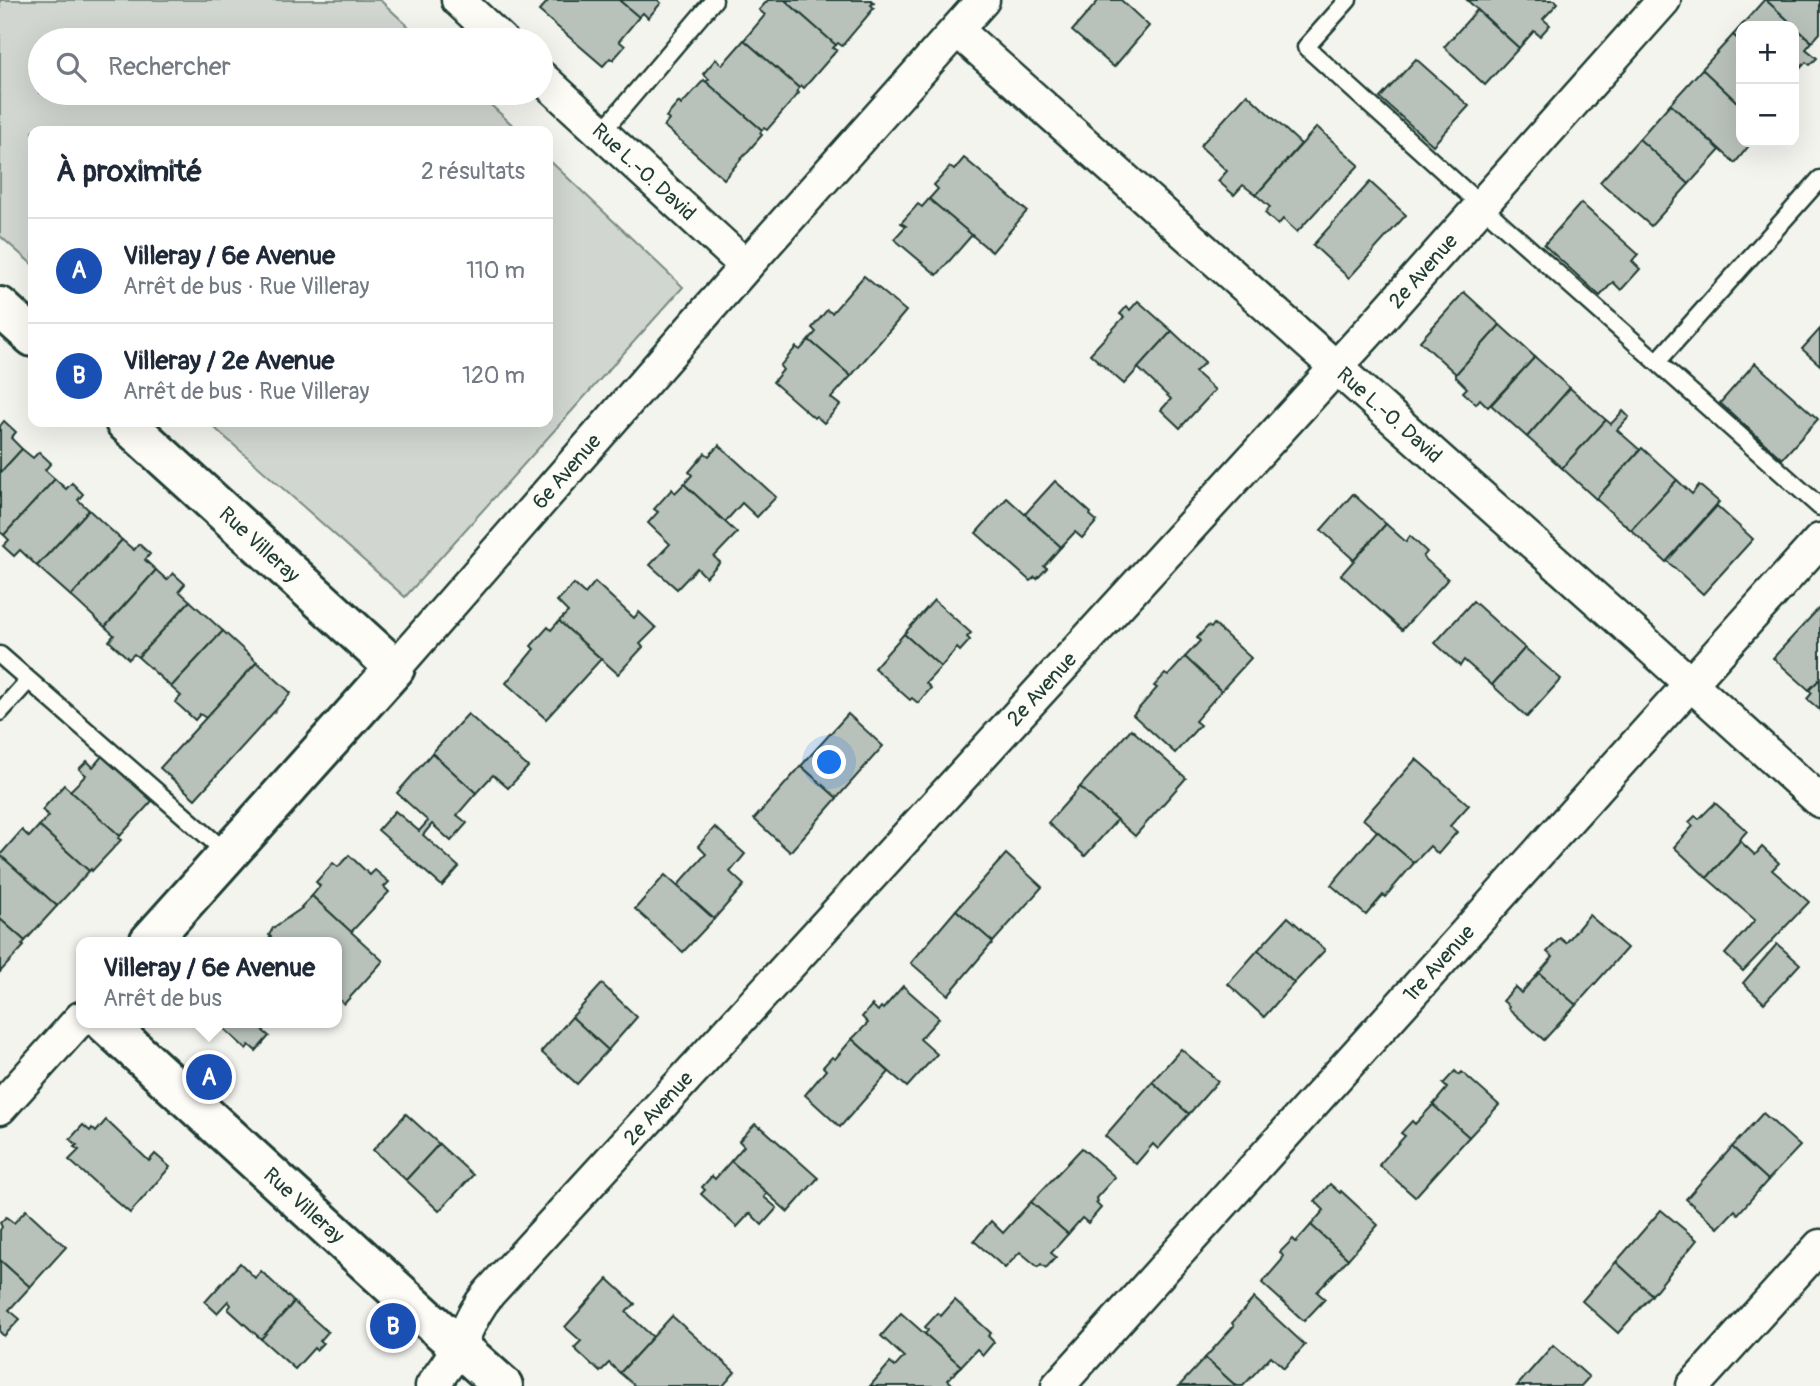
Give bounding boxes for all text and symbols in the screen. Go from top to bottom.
map controls [1736,21,1799,147]
button: + [1736,21,1799,84]
search box [28,28,553,105]
icon: search [52,48,90,86]
text: Rechercher [108,51,231,83]
button: − [1736,84,1799,147]
street label: Rue L.-O. David [586,117,702,227]
text: À proximité [56,153,202,190]
text: 2 résultats [421,157,525,186]
street label: 2e Avenue [1383,227,1464,314]
text: Villeray / 6e Avenue [123,240,335,272]
text: A [72,256,86,285]
text: 110 m [466,256,525,285]
text: Arrêt de bus · Rue Villeray [123,272,369,301]
text: Villeray / 2e Avenue [123,345,334,377]
text: B [72,361,86,390]
text: 120 m [462,361,525,390]
street label: Rue L.-O. David [1331,361,1448,469]
text: Arrêt de bus · Rue Villeray [123,377,369,406]
street label: 6e Avenue [526,427,607,515]
street label: Rue Villeray [213,501,306,588]
street label: 2e Avenue [1001,646,1083,732]
your location [812,745,846,779]
street label: 1re Avenue [1397,918,1481,1007]
popup [76,937,342,1028]
text: Villeray / 6e Avenue [103,952,315,984]
text: Arrêt de bus [103,984,222,1013]
pin: A [186,1051,232,1103]
street label: 2e Avenue [617,1065,699,1151]
street label: Rue Villeray [258,1161,350,1249]
pin: B [370,1300,416,1352]

